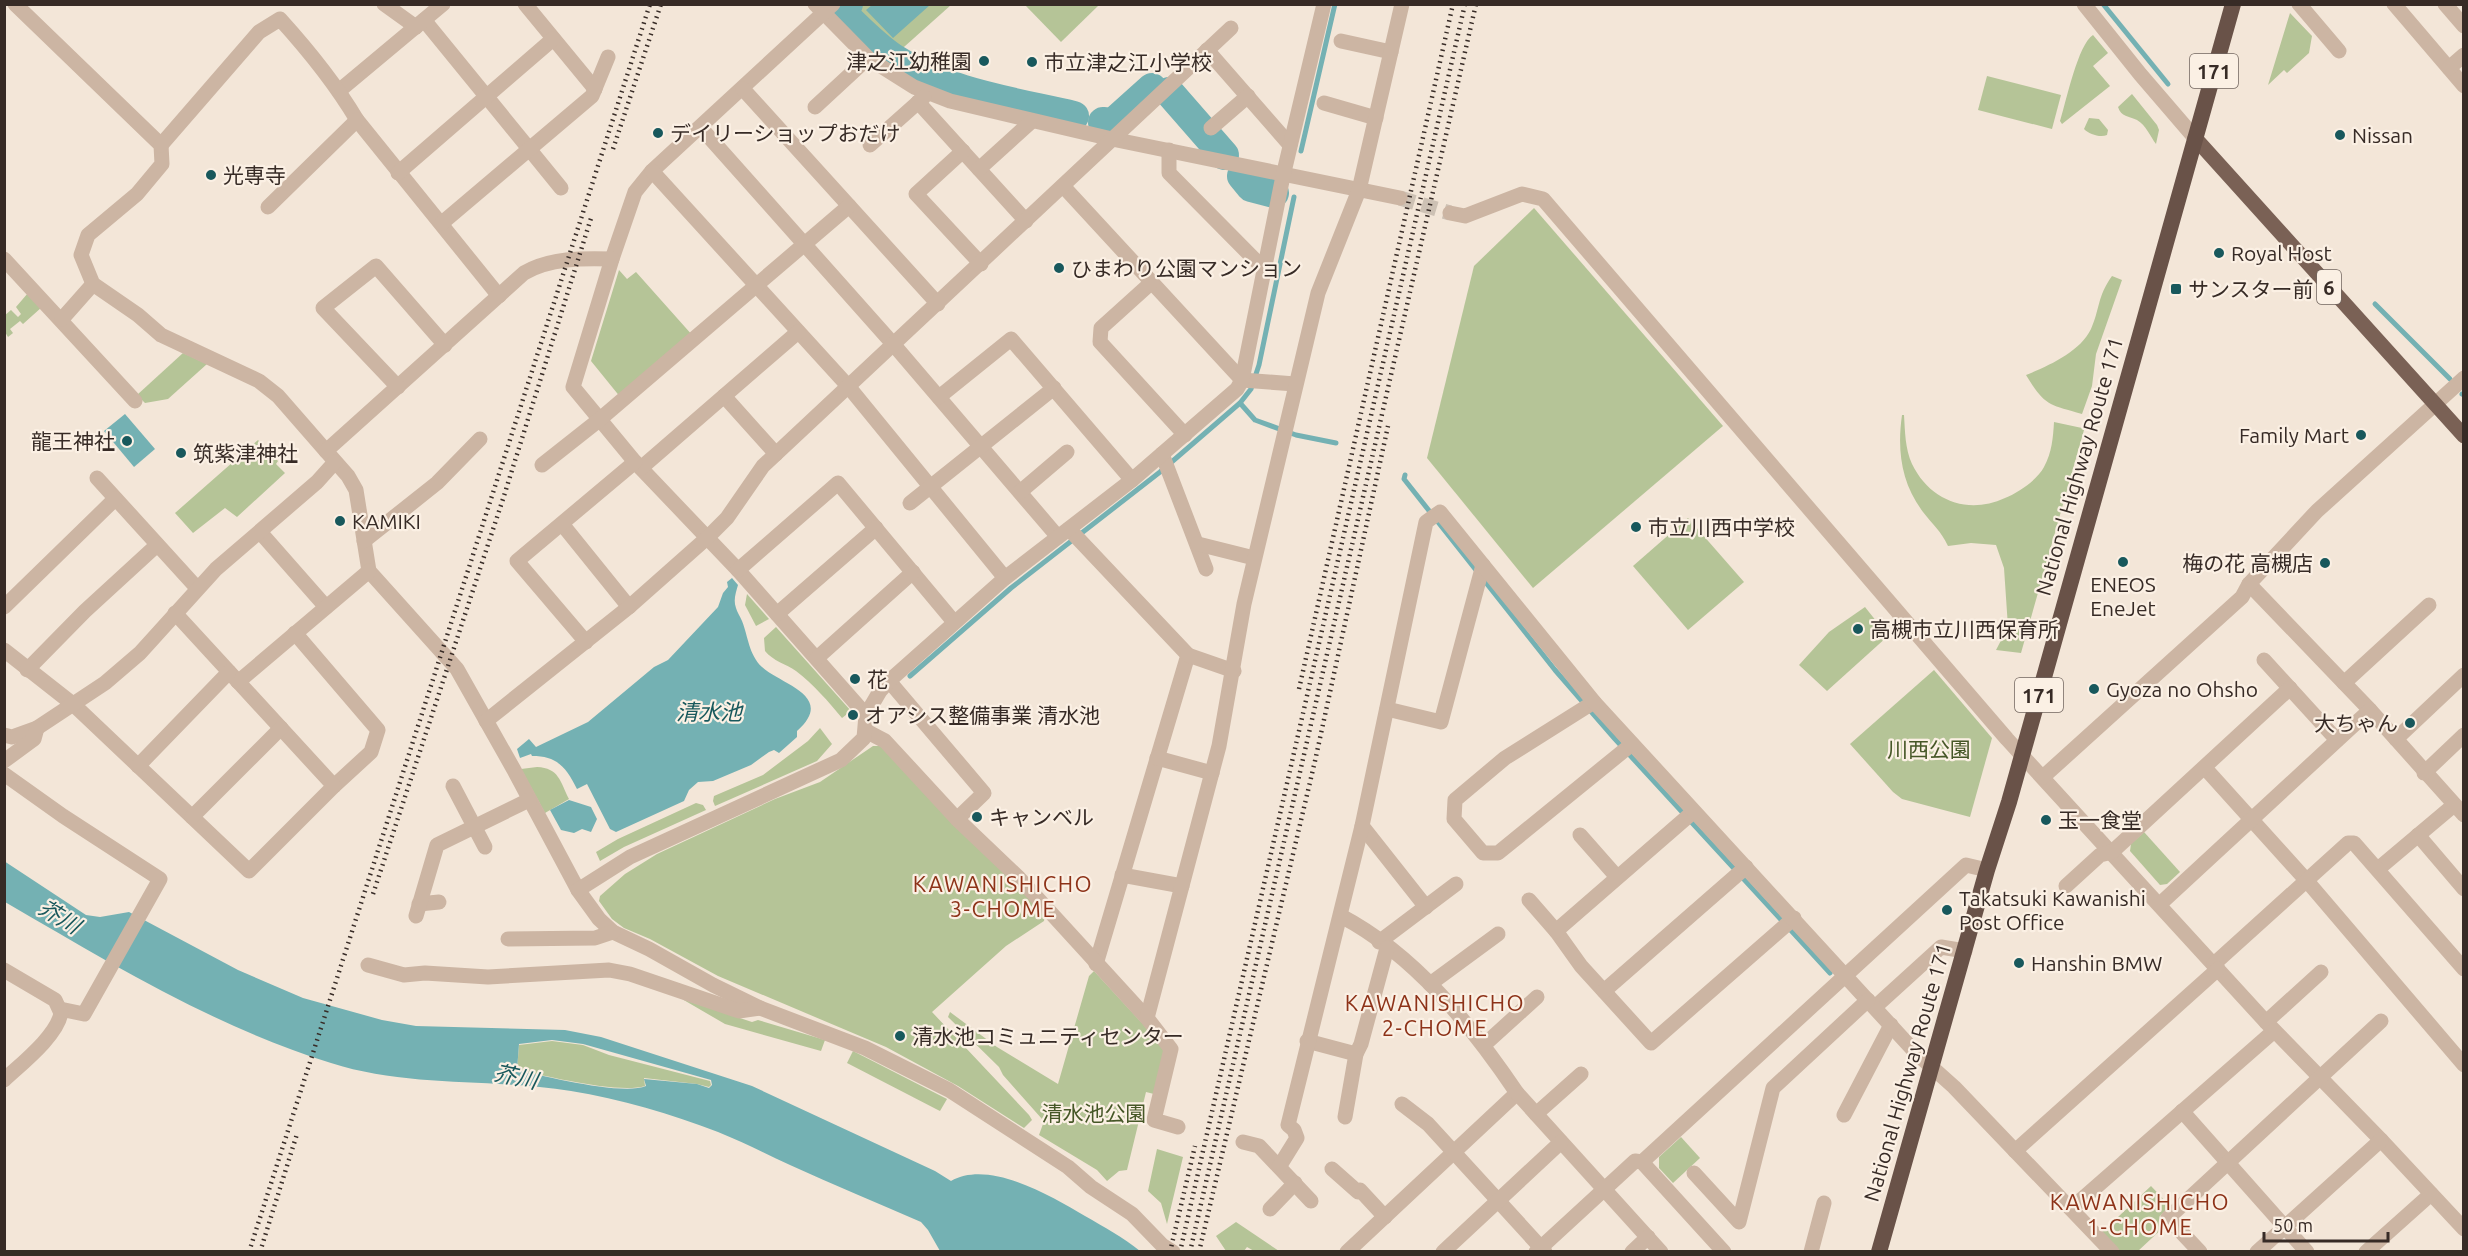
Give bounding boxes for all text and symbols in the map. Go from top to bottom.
place label: 津之江幼稚園 [846,49,972,73]
place label: 市立津之江小学校 [1044,50,1212,74]
marker: 津之江幼稚園 [977,54,991,68]
road number: 171 [2190,54,2238,88]
marker: 市立津之江小学校 [1025,55,1039,69]
place label: デイリーショップおだけ [670,121,901,145]
place label: Nissan [2352,123,2413,147]
marker: デイリーショップおだけ [651,126,665,140]
marker: Nissan [2333,128,2347,142]
place label: 光専寺 [223,163,286,187]
marker: 光専寺 [204,168,218,182]
place label: Royal Host [2231,241,2332,265]
marker: Royal Host [2212,246,2226,260]
place label: ひまわり公園マンション [1071,256,1302,280]
marker: ひまわり公園マンション [1052,261,1066,275]
road number: 6 [2317,270,2341,304]
place label: サンスター前 [2188,277,2314,301]
marker: サンスター前 [2169,282,2183,296]
street label: National Highway Route 171 [2031,334,2127,598]
place label: Family Mart [2239,423,2349,447]
marker: Family Mart [2354,428,2368,442]
place label: 龍王神社 [31,429,115,453]
marker: 龍王神社 [120,434,134,448]
place label: 筑紫津神社 [193,441,298,465]
marker: 筑紫津神社 [174,446,188,460]
place label: KAMIKI [352,509,421,533]
marker: KAMIKI [333,514,347,528]
place label: 市立川西中学校 [1648,515,1795,539]
marker: 市立川西中学校 [1629,520,1643,534]
place label: 梅の花 高槻店 [2182,551,2313,575]
marker: ENEOS EneJet [2116,555,2130,569]
marker: 梅の花 高槻店 [2318,556,2332,570]
place label: ENEOS EneJet [2090,572,2156,620]
place label: 高槻市立川西保育所 [1870,617,2059,641]
marker: 高槻市立川西保育所 [1851,622,1865,636]
place label: 花 [867,667,888,691]
marker: 花 [848,672,862,686]
place label: Gyoza no Ohsho [2106,677,2258,701]
road number: 171 [2015,678,2063,712]
marker: Gyoza no Ohsho [2087,682,2101,696]
water label: 清水池 [676,699,744,724]
place label: オアシス整備事業 清水池 [865,703,1100,727]
marker: オアシス整備事業 清水池 [846,708,860,722]
place label: 大ちゃん [2314,711,2398,735]
marker: 大ちゃん [2403,716,2417,730]
park label: 川西公園 [1887,737,1971,761]
place label: キャンベル [989,805,1094,829]
place label: 玉一食堂 [2058,808,2142,832]
marker: キャンベル [970,810,984,824]
marker: 玉一食堂 [2039,813,2053,827]
district label: KAWANISHICHO 3-CHOME [913,871,1093,921]
place label: Takatsuki Kawanishi Post Office [1959,886,2146,934]
water label: 芥川 [35,894,87,939]
marker: Takatsuki Kawanishi Post Office [1940,903,1954,917]
street label: National Highway Route 171 [1859,940,1955,1204]
place label: Hanshin BMW [2031,951,2162,975]
marker: Hanshin BMW [2012,956,2026,970]
district label: KAWANISHICHO 2-CHOME [1345,990,1525,1040]
place label: 清水池コミュニティセンター [912,1024,1184,1048]
marker: 清水池コミュニティセンター [893,1029,907,1043]
water label: 芥川 [492,1059,542,1093]
park label: 清水池公園 [1042,1101,1147,1125]
district label: KAWANISHICHO 1-CHOME [2050,1189,2230,1239]
scale bar [2264,1205,2388,1243]
text: 50 m [2273,1215,2313,1235]

